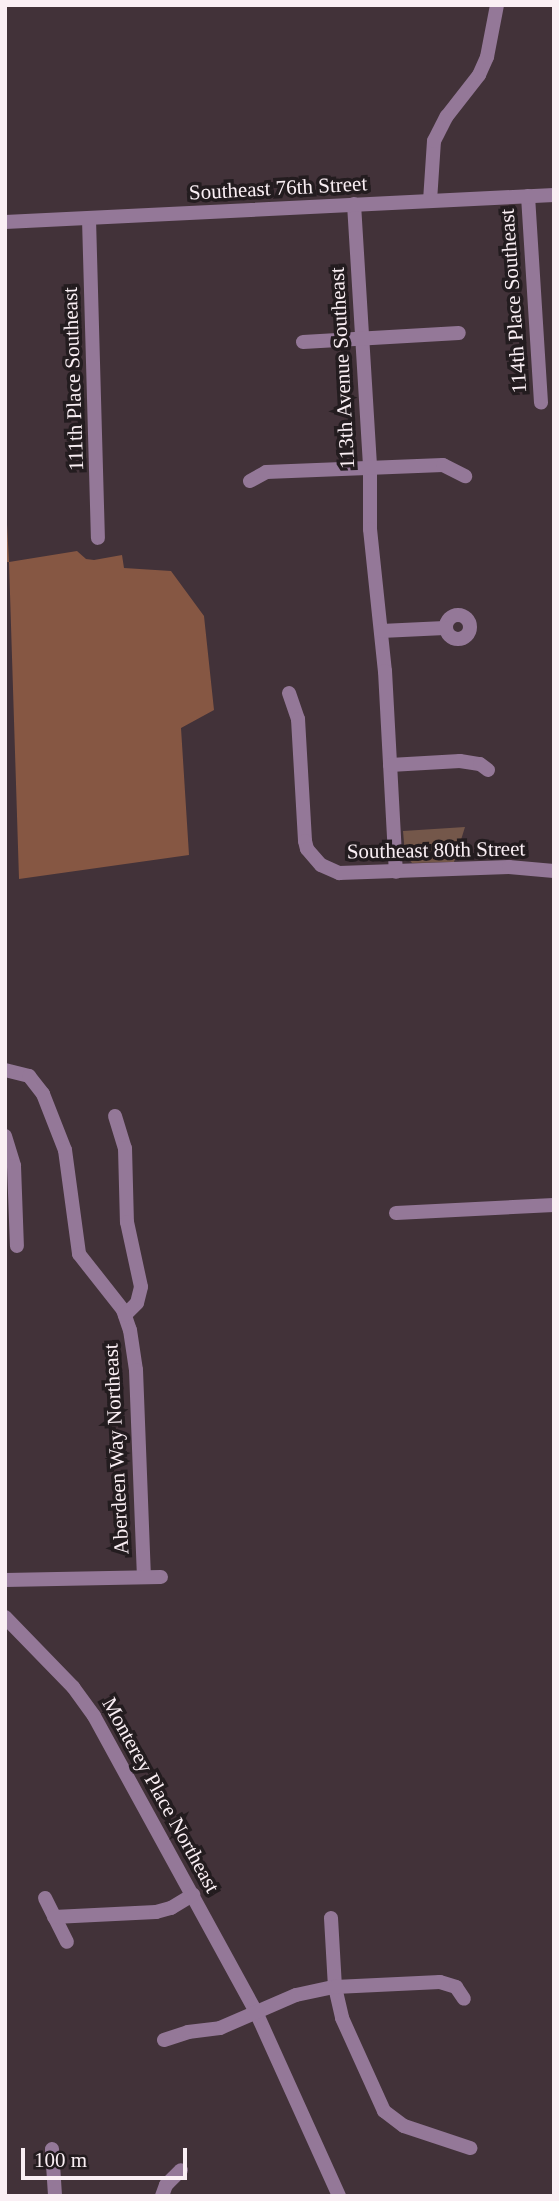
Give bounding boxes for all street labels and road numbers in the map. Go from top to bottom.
street label: Southeast 76th Street [188,171,368,205]
street label: 114th Place Southeast [494,208,532,394]
street label: 113th Avenue Southeast [324,266,360,470]
street label: 111th Place Southeast [57,287,89,471]
street label: Southeast 80th Street [347,836,525,864]
street label: Aberdeen Way Northeast [98,1343,134,1555]
street label: Monterey Place Northeast [97,1693,225,1897]

